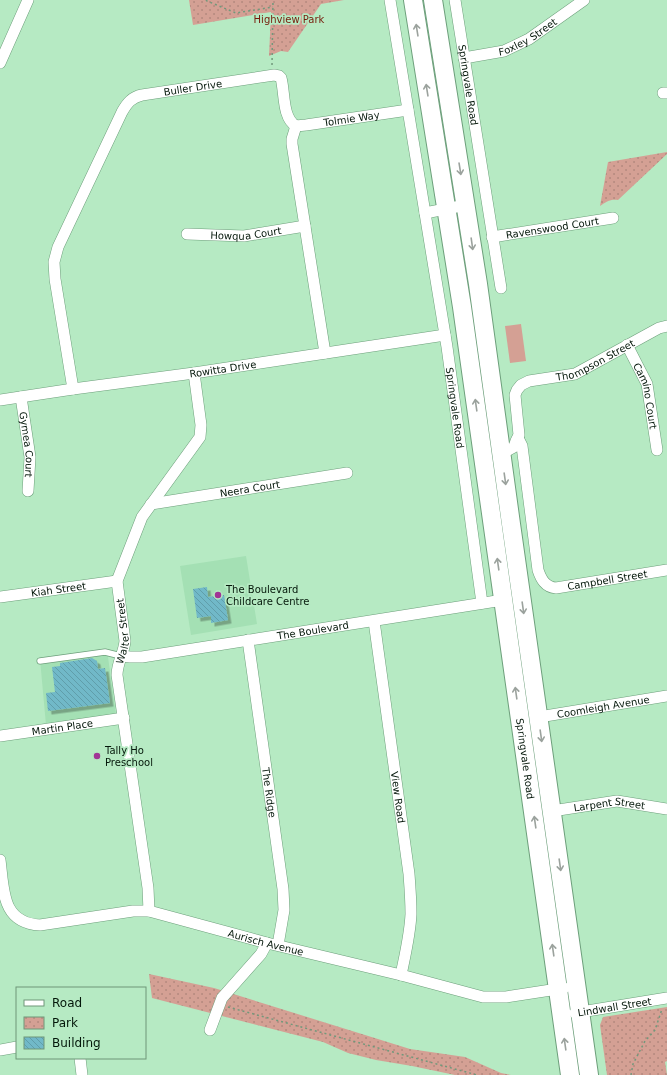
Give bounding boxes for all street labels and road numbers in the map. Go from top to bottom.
street label: Foxley Street [498,16,559,57]
street label: Springvale Road [457,44,480,126]
street label: Buller Drive [163,77,223,97]
street label: Tolmie Way [322,109,380,128]
street label: Ravenswood Court [505,215,600,240]
street label: Howqua Court [210,224,282,242]
street label: Thompson Street [554,337,636,382]
street label: Rowitta Drive [189,358,257,379]
street label: Camino Court [632,361,659,430]
street label: Springvale Road [444,367,466,449]
street label: Gymea Court [18,411,35,478]
street label: Neera Court [219,478,281,499]
street label: Campbell Street [566,568,648,592]
street label: Kiah Street [30,580,87,598]
street label: Walter Street [114,598,131,665]
street label: The Boulevard [275,619,349,641]
street label: Coomleigh Avenue [556,693,650,719]
street label: Martin Place [31,717,94,737]
street label: Springvale Road [514,717,537,800]
street label: The Ridge [260,766,278,818]
street label: View Road [389,771,407,824]
street label: Larpent Street [573,795,646,813]
street label: Aurisch Avenue [227,927,305,957]
street label: Lindwall Street [577,995,652,1018]

